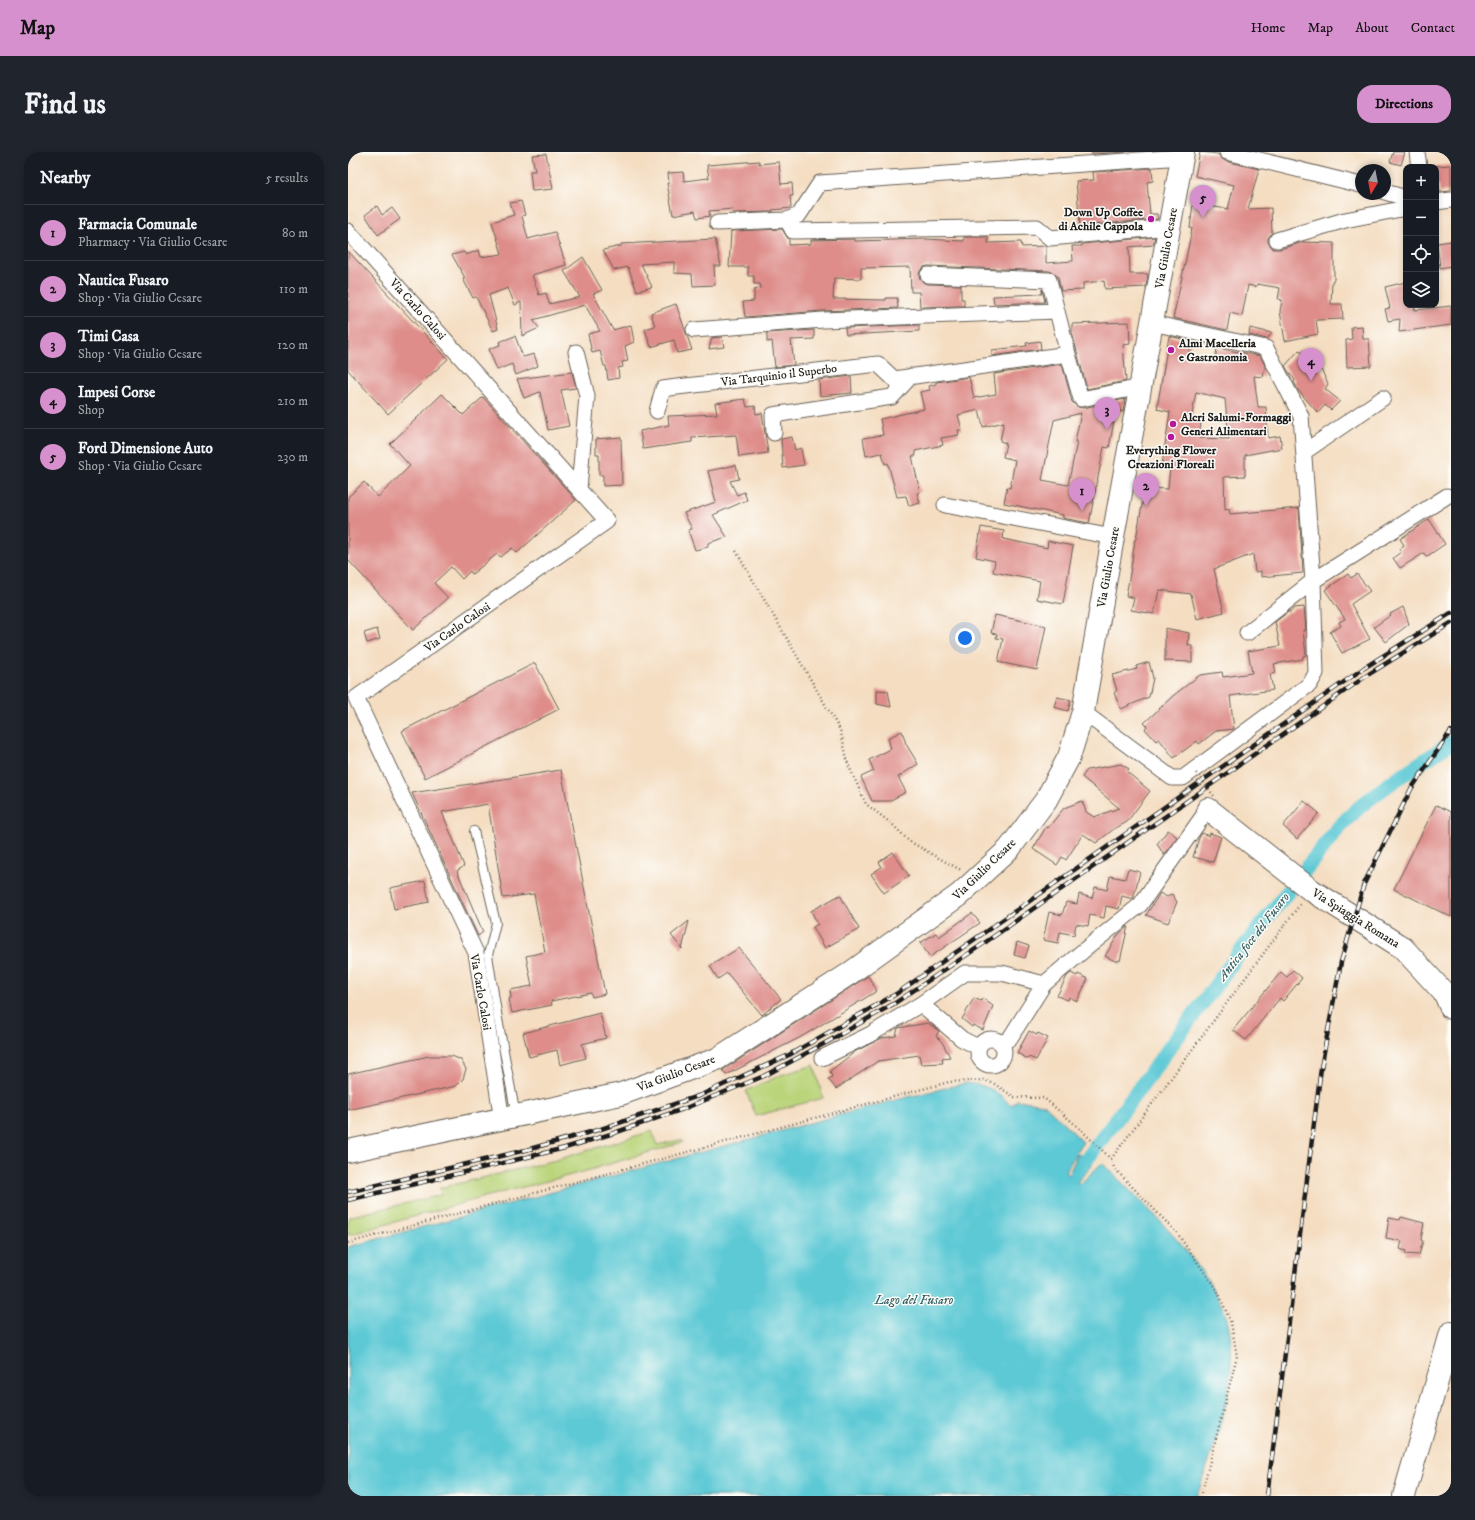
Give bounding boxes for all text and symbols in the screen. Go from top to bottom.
text: Map [20,17,55,40]
text: Home [1251,19,1285,37]
text: Map [1307,19,1333,37]
text: About [1355,19,1389,37]
text: Contact [1411,19,1455,37]
button: Directions [1357,85,1451,123]
text: Find us [24,87,106,122]
north arrow [1355,164,1391,200]
map controls [1403,164,1439,308]
button: + [1403,164,1439,200]
text: Nearby [40,167,90,189]
text: 5 results [266,170,308,186]
pin: 5 [1190,185,1216,218]
button: − [1403,200,1439,236]
place label: Down Up Coffee di Achile Cappola [1058,205,1144,234]
street label: Via Giulio Cesare [1152,206,1181,291]
marker: Down Up Coffee di Achile Cappola [1146,214,1156,224]
text: Farmacia Comunale [78,215,197,234]
text: 1 [51,225,55,241]
text: 80 m [282,225,308,241]
text: Pharmacy · Via Giulio Cesare [78,234,227,250]
button: locate [1403,236,1439,272]
text: Nautica Fusaro [78,271,169,290]
button: layers [1403,272,1439,308]
street label: Via Carlo Calosi [386,275,449,343]
text: 2 [50,281,56,297]
text: 110 m [279,281,308,297]
text: Shop · Via Giulio Cesare [78,290,202,306]
text: Timi Casa [78,327,139,346]
place label: Almi Macelleria e Gastronomia [1178,336,1257,365]
text: 3 [51,337,55,353]
text: 120 m [277,337,308,353]
marker: Almi Macelleria e Gastronomia [1166,345,1176,355]
text: Shop · Via Giulio Cesare [78,346,202,362]
pin: 4 [1298,348,1324,381]
street label: Via Tarquinio il Superbo [719,361,838,390]
text: Impesi Corse [78,383,155,402]
text: 4 [49,393,57,409]
text: 210 m [277,393,308,409]
pin: 3 [1094,397,1120,430]
text: Shop [78,402,104,418]
place label: Alcri Salumi-Formaggi Generi Alimentari [1180,410,1291,439]
marker: Alcri Salumi-Formaggi Generi Alimentari [1168,419,1178,429]
marker: Everything Flower Creazioni Floreali [1166,432,1176,442]
text: Ford Dimensione Auto [78,439,213,458]
place label: Everything Flower Creazioni Floreali [1126,443,1217,472]
text: 5 [50,449,56,465]
text: 230 m [277,449,308,465]
text: Shop · Via Giulio Cesare [78,458,202,474]
pin: 2 [1133,473,1159,506]
pin: 1 [1069,478,1095,511]
street label: Via Giulio Cesare [1094,525,1123,610]
street label: Via Carlo Calosi [421,599,493,656]
your location [955,628,975,648]
street label: Via Giulio Cesare [949,835,1019,904]
street label: Via Spiaggia Romana [1308,885,1403,952]
water label: Antica foce del Fusaro [1213,889,1293,985]
street label: Via Carlo Calosi [466,952,495,1031]
street label: Via Giulio Cesare [634,1052,717,1096]
water label: Lago del Fusaro [874,1292,953,1308]

